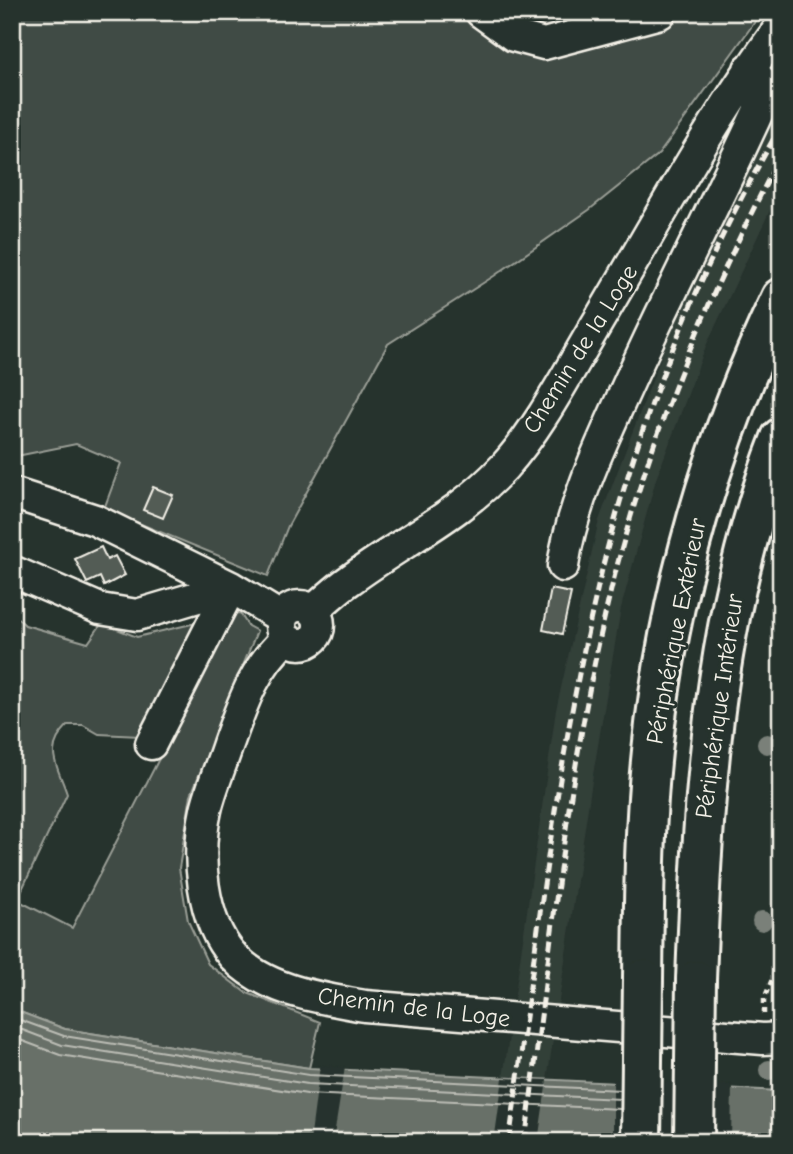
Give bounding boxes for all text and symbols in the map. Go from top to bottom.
street label: Chemin de la Loge [517,259,643,439]
street label: Périphérique Extérieur [640,515,712,746]
street label: Périphérique Intérieur [689,591,749,820]
street label: Chemin de la Loge [316,981,512,1033]

